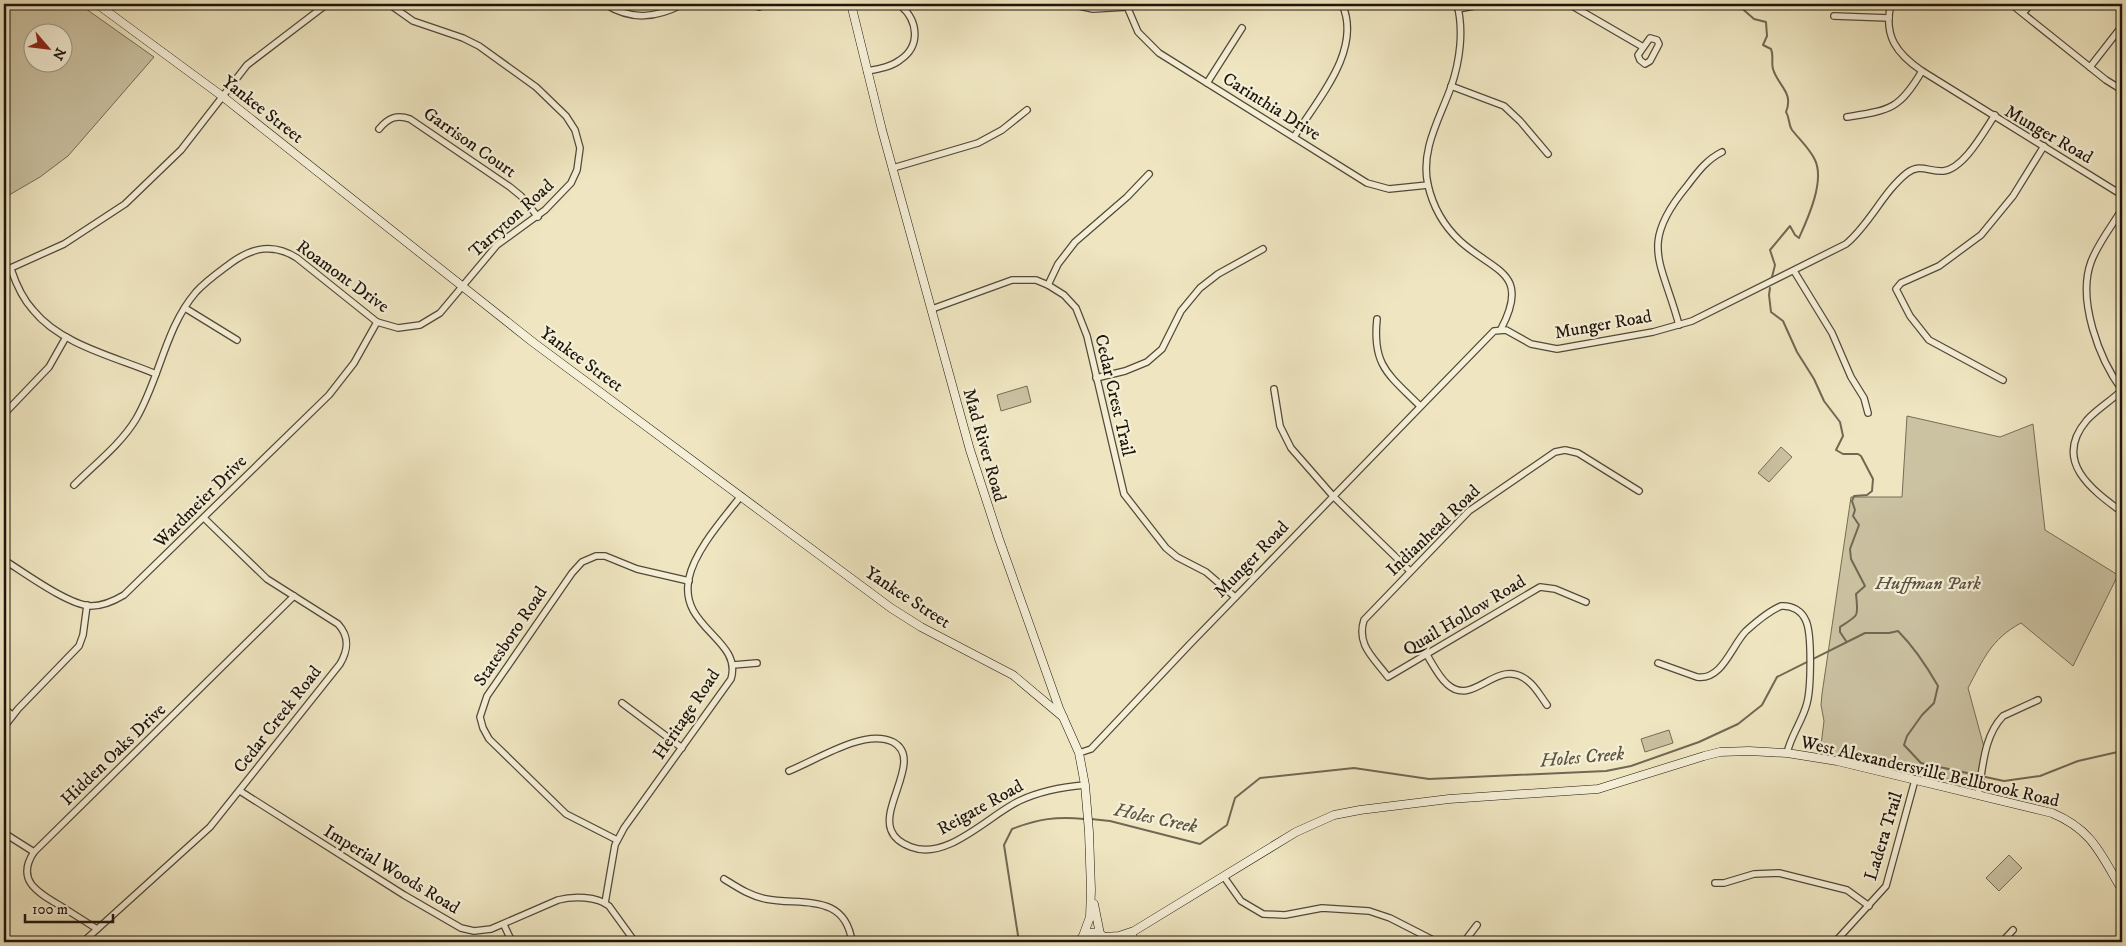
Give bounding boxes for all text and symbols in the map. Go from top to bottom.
north arrow [22,22,72,72]
text: N [48,44,69,63]
street label: Carinthia Drive [1218,68,1325,146]
street label: Yankee Street [217,71,308,149]
street label: Munger Road [2000,101,2097,169]
street label: Garrison Court [419,103,520,183]
street label: Tarryton Road [465,175,559,263]
street label: Roamont Drive [292,236,393,318]
street label: Munger Road [1553,306,1654,344]
street label: Yankee Street [536,322,627,397]
street label: Cedar Crest Trail [1089,332,1139,459]
street label: Mad River Road [957,386,1011,504]
street label: Wardmeier Drive [149,451,252,553]
street label: Indianhead Road [1382,480,1485,581]
street label: Munger Road [1210,517,1294,603]
street label: Yankee Street [861,562,954,634]
street label: Quail Hollow Road [1399,571,1530,661]
park label: Huffman Park [1874,573,1981,595]
street label: Statesboro Road [469,582,552,691]
street label: Cedar Creek Road [229,662,327,778]
street label: Heritage Road [649,665,725,764]
street label: Hidden Oaks Drive [57,699,171,810]
street label: West Alexandersville Bellbrook Road [1797,731,2061,812]
water label: Holes Creek [1538,742,1625,773]
street label: Reigate Road [934,775,1027,840]
street label: Ladera Trail [1860,789,1908,883]
water label: Holes Creek [1111,798,1199,839]
street label: Imperial Woods Road [319,821,464,919]
scale bar [25,891,112,923]
text: 100 m [32,900,68,919]

